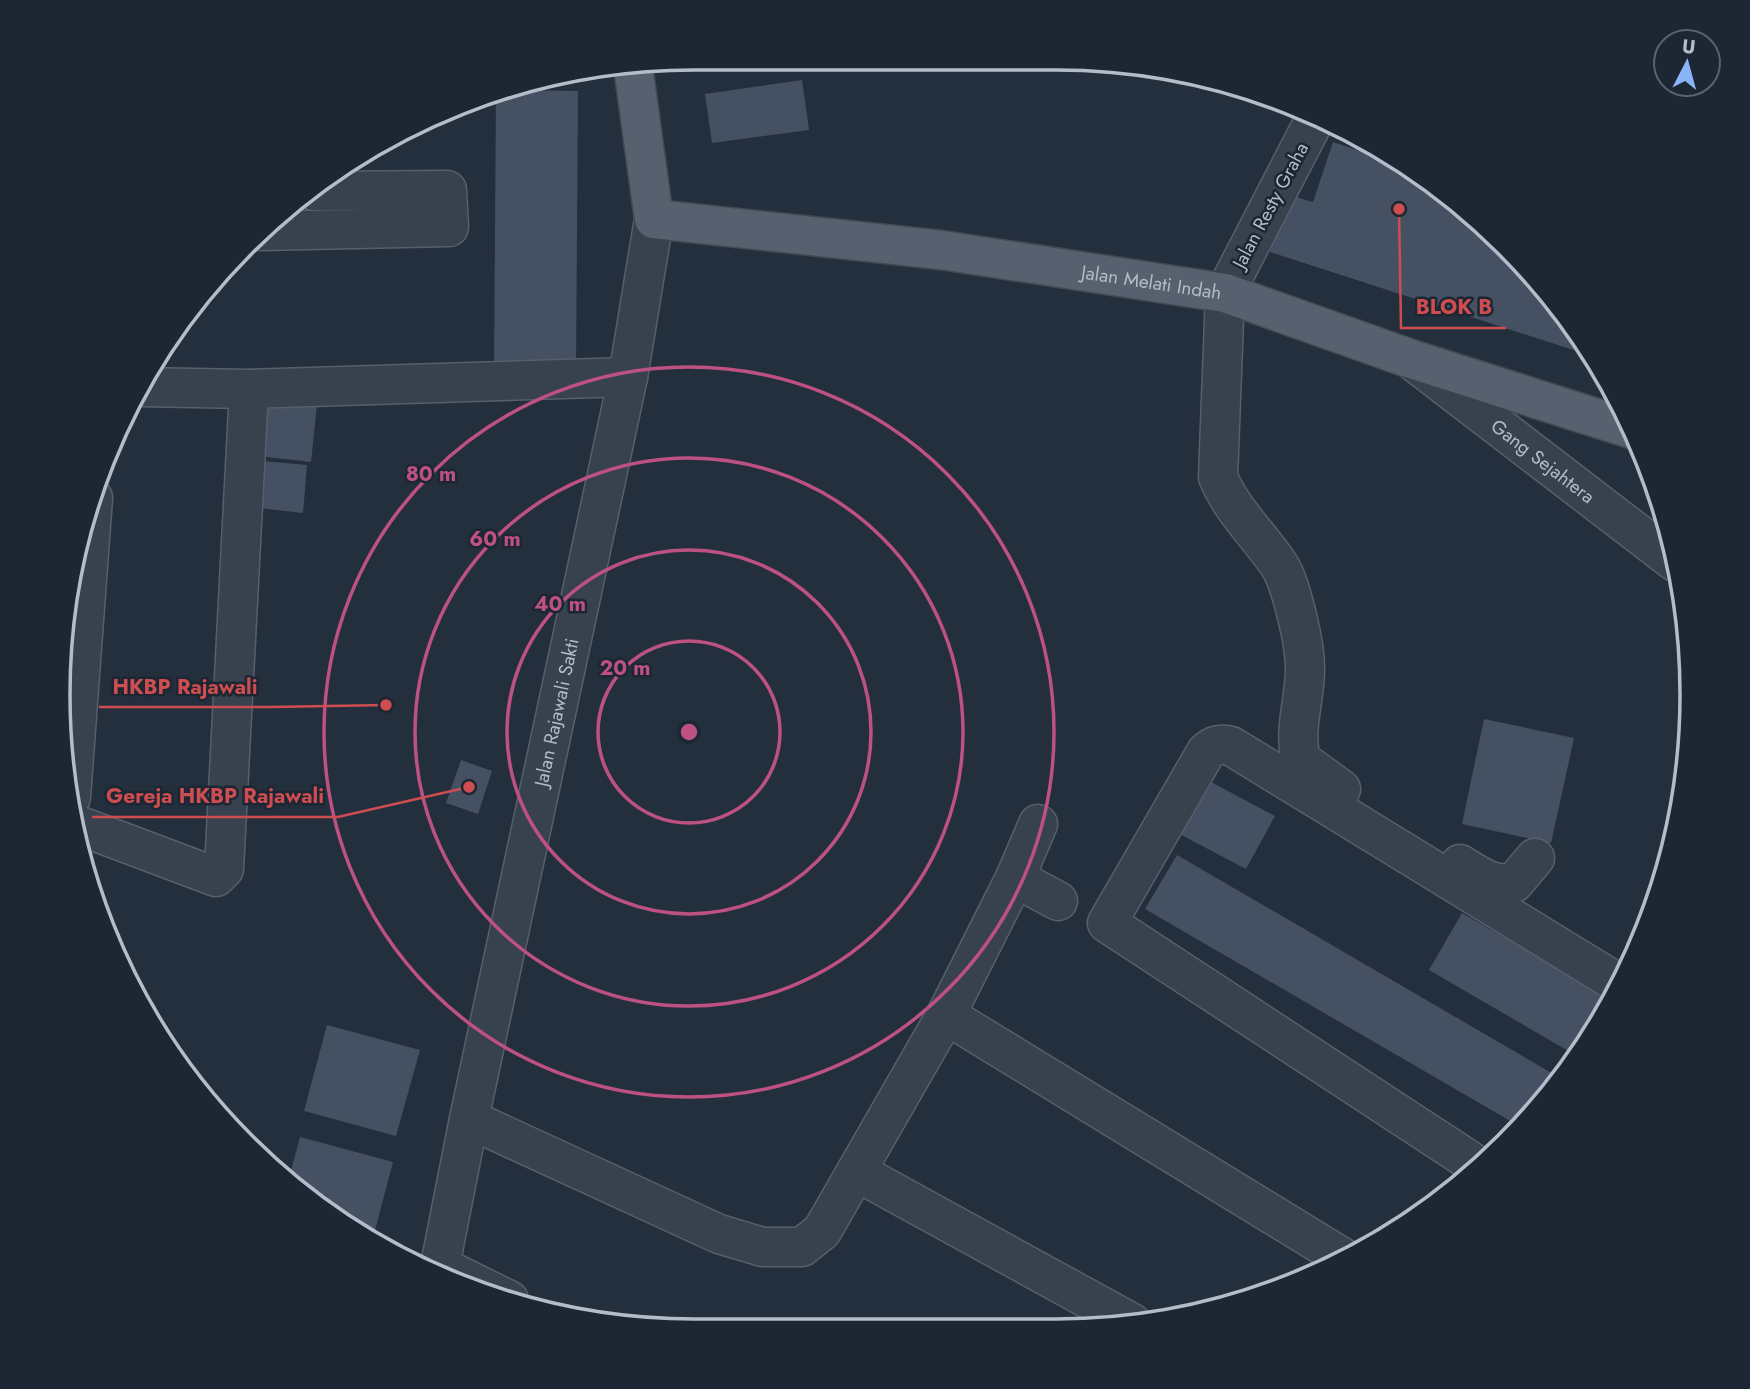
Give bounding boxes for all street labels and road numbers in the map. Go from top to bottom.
street label: Jalan Resty Graha [1224,137,1315,276]
street label: Jalan Melati Indah [1077,258,1223,306]
street label: Gang Sejahtera [1485,413,1600,510]
street label: Jalan Rajawali Sakti [527,636,586,792]

